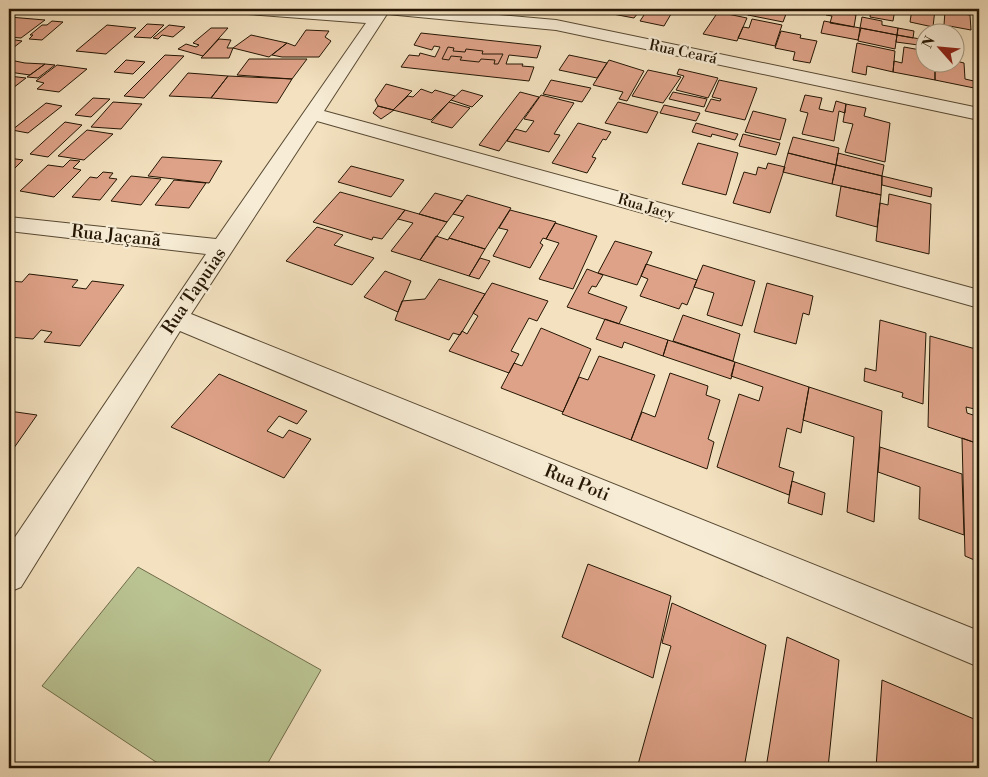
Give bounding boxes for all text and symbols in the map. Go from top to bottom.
north arrow [916,22,966,72]
text: N [919,34,940,52]
street label: Rua Ceará [647,36,719,69]
street label: Rua Jacy [615,190,677,224]
street label: Rua Jaçanã [70,220,163,252]
street label: Rua Tapuias [157,243,232,339]
street label: Rua Poti [541,459,613,507]

